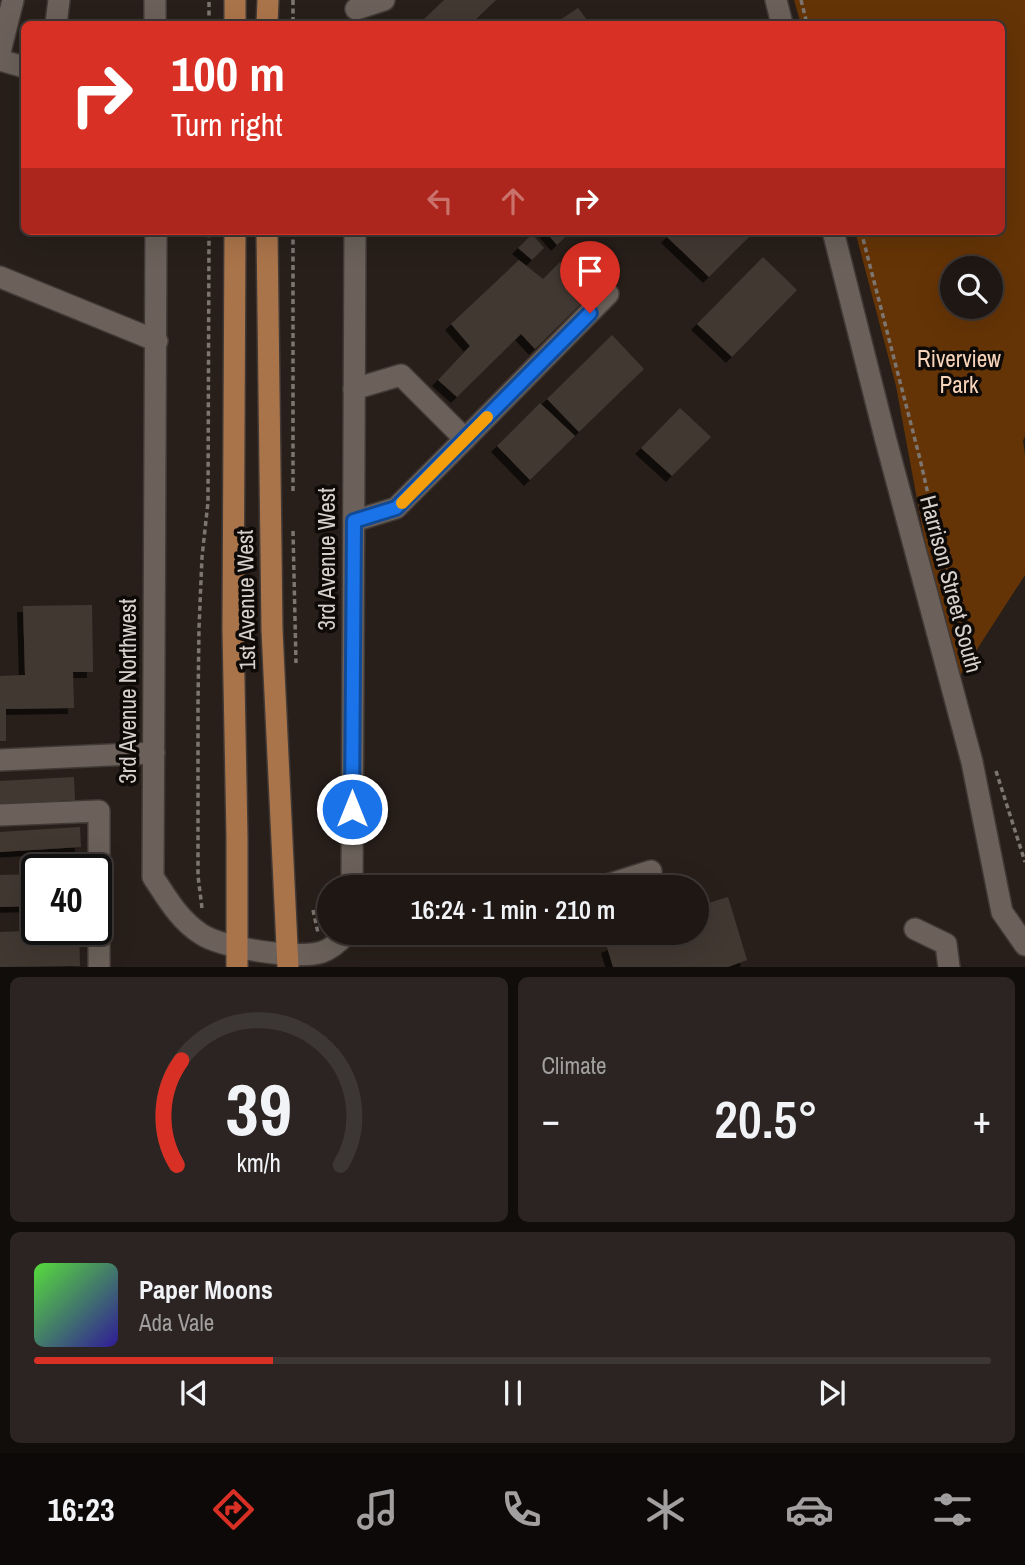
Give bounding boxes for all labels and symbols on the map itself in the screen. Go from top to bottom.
pin [560,241,620,313]
park label: Riverview Park [917,343,1001,400]
street label: 3rd Avenue West [311,488,342,631]
street label: Harrison Street South [913,492,990,676]
street label: 1st Avenue West [229,529,262,671]
street label: 3rd Avenue Northwest [112,598,143,784]
position arrow [315,772,389,846]
speed limit sign: 40 [21,854,112,945]

